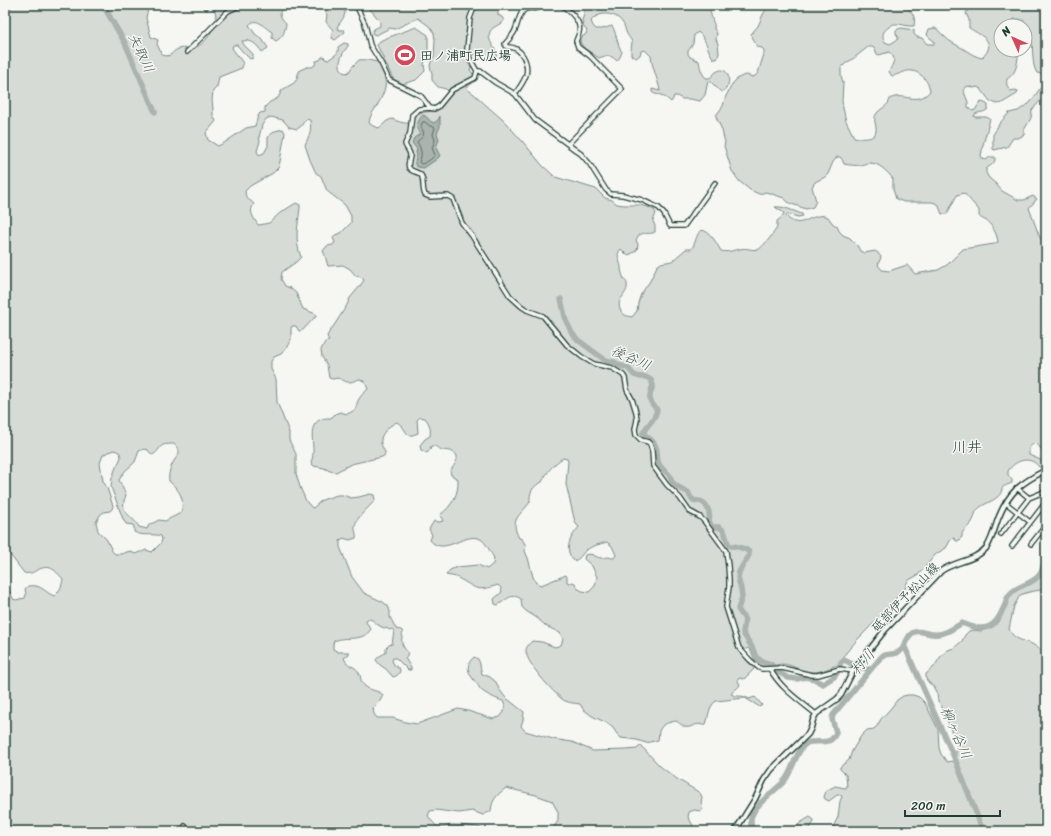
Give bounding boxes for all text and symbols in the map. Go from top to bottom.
north arrow [993,18,1033,58]
text: N [996,22,1016,41]
water label: 矢取川 [121,29,161,77]
sports icon: 田ノ浦町民広場 [392,42,418,68]
place label: 田ノ浦町民広場 [420,44,511,67]
water label: 後谷川 [607,338,655,378]
district label: 川井 [952,434,982,460]
street label: 砥部伊予松山線 [865,556,946,638]
water label: 村川 [844,643,882,681]
water label: 柳ヶ谷川 [933,702,979,764]
scale bar [905,792,1000,818]
text: 200 m [911,795,945,817]

